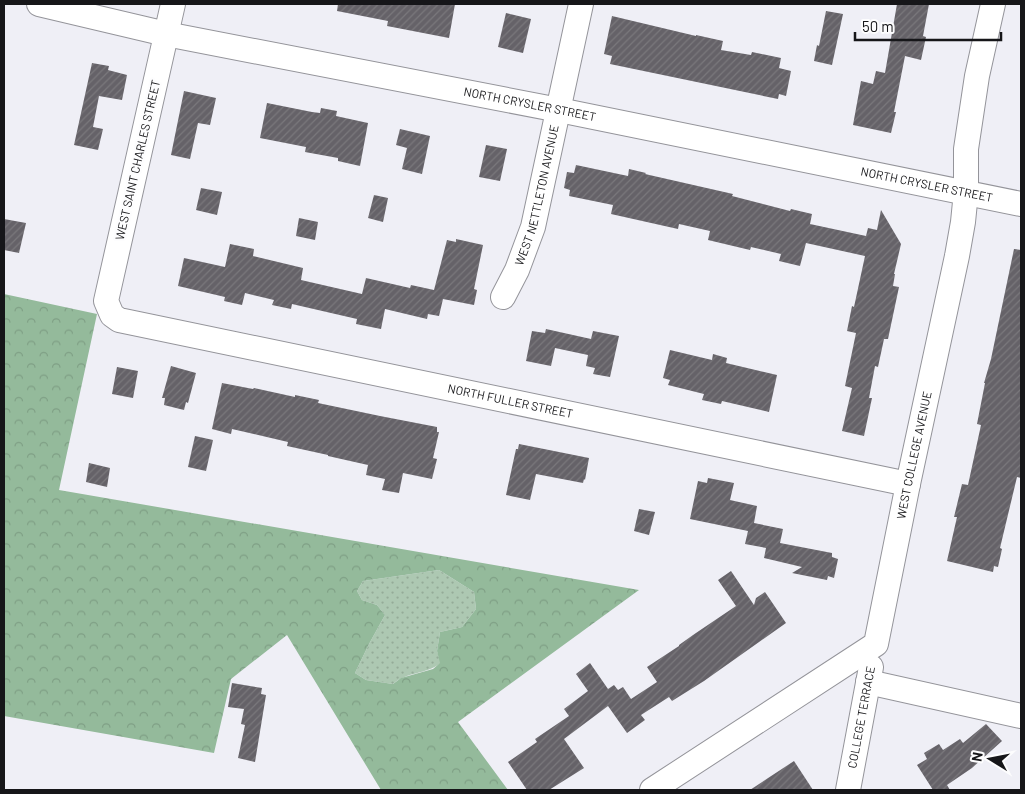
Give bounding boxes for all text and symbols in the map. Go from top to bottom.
scale bar [855,10,1001,42]
text: 50 m [862,17,894,35]
street label: WEST SAINT CHARLES STREET [112,78,162,241]
street label: NORTH CRYSLER STREET [463,84,597,123]
street label: WEST NETTLETON AVENUE [511,123,561,267]
street label: NORTH CRYSLER STREET [860,164,994,204]
street label: NORTH FULLER STREET [447,381,575,420]
street label: WEST COLLEGE AVENUE [893,390,934,520]
street label: COLLEGE TERRACE [844,665,877,769]
north arrow [965,734,1015,784]
text: N [968,751,986,763]

